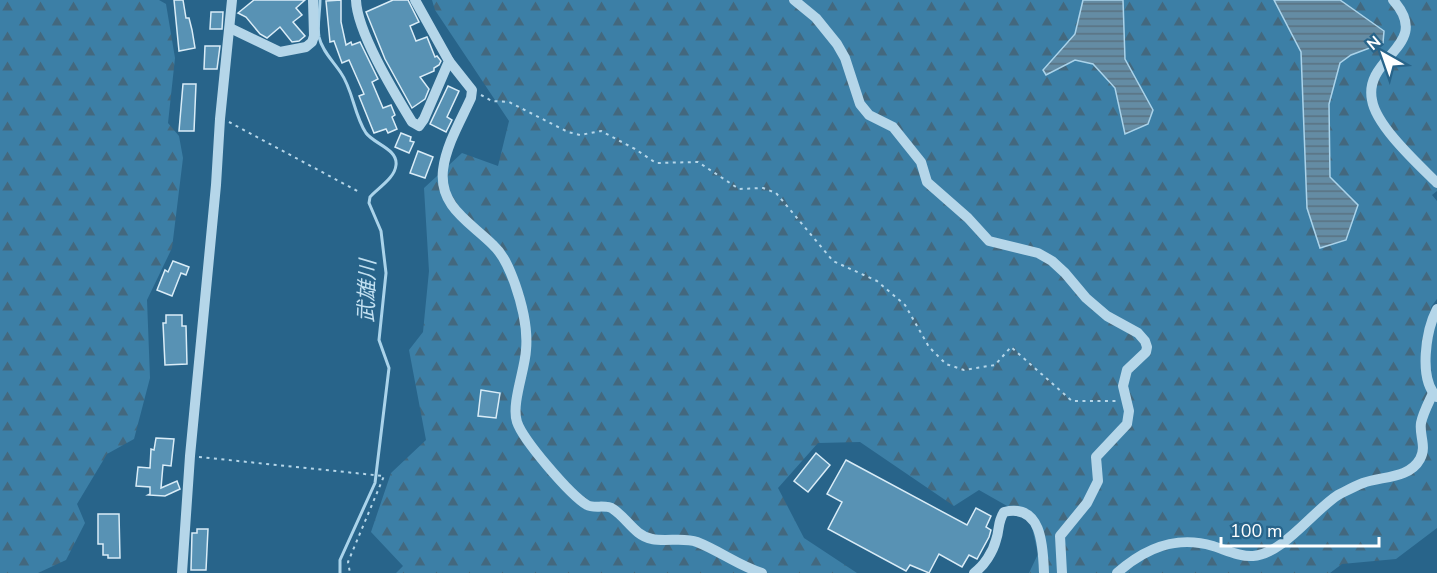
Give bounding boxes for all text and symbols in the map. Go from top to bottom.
north arrow [1353,24,1413,84]
text: N [1362,31,1386,56]
water label: 武雄川 [352,257,382,323]
scale bar [1221,510,1378,548]
text: 100 m [1230,519,1282,543]

